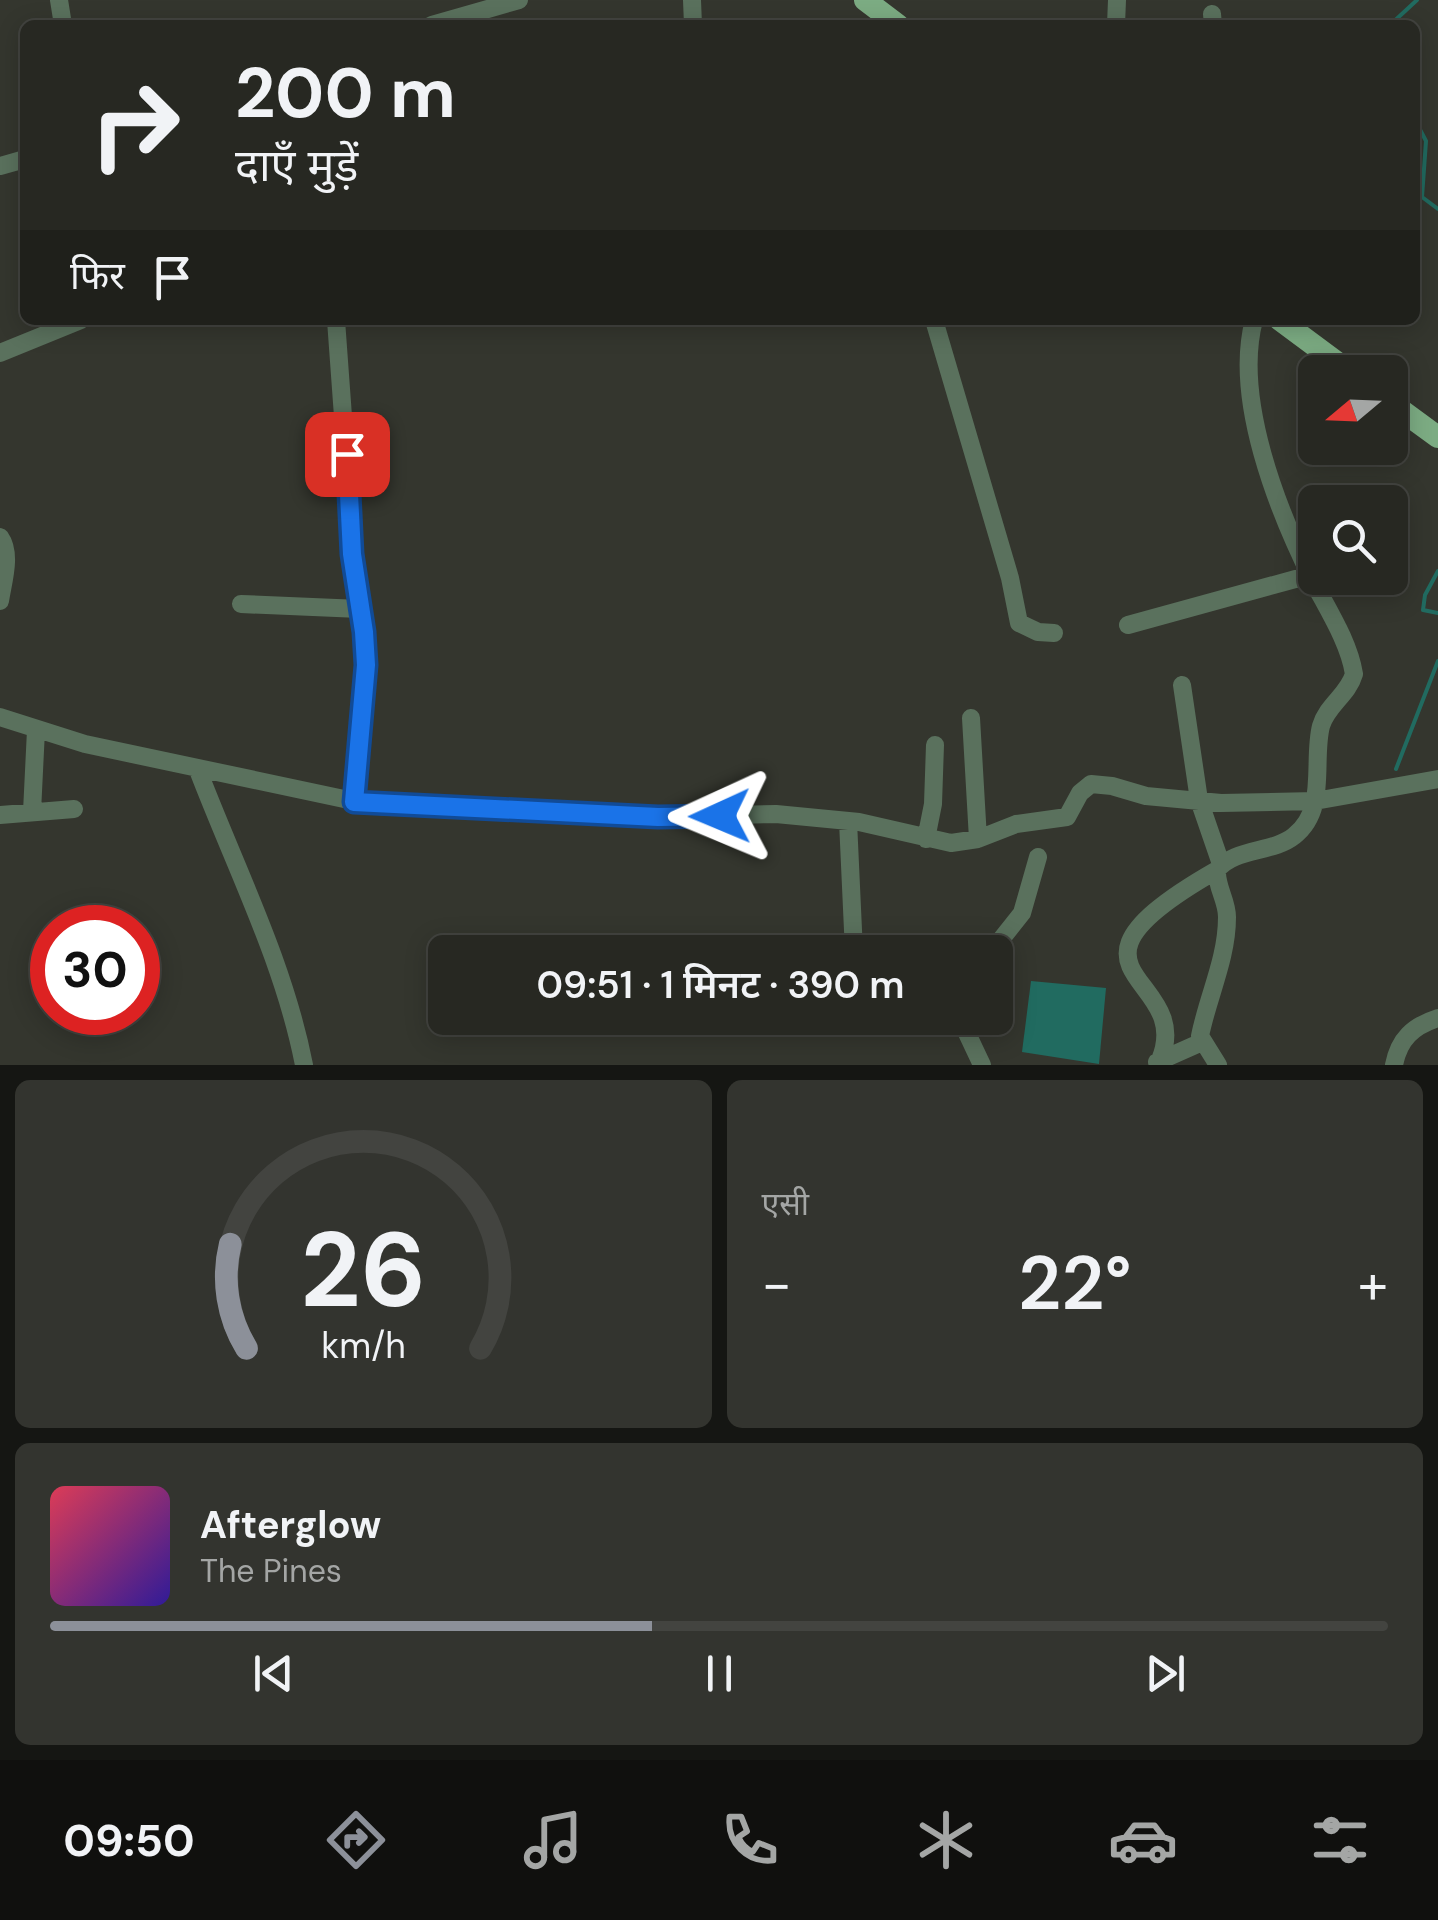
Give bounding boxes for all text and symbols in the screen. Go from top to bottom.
text: 200 m [235,48,456,139]
icon: right [70,60,200,190]
text: दाएँ मुड़ें [235,136,358,195]
icon: arrive [145,250,200,305]
text: फिर [70,251,125,301]
north arrow [1298,355,1408,465]
map controls [1298,355,1408,595]
pin [305,412,390,497]
icon: arrive [320,427,375,482]
button: search [1298,485,1408,595]
position arrow [668,764,772,868]
speed limit sign: 30 [30,905,160,1035]
text: 09:51 · 1 मिनट · 390 m [537,960,904,1010]
text: एसी [762,1183,809,1225]
text: 26 [300,1203,426,1338]
text: 22° [1018,1235,1131,1332]
text: − [762,1248,792,1320]
text: + [1358,1248,1388,1320]
text: km/h [321,1323,405,1369]
text: Afterglow [200,1500,381,1550]
text: The Pines [200,1550,342,1592]
icon: previous [246,1646,301,1701]
icon: pause [692,1646,747,1701]
icon: next [1138,1646,1193,1701]
icon: directions [321,1805,391,1875]
icon: music [518,1805,588,1875]
icon: phone [715,1805,785,1875]
icon: climate [911,1805,981,1875]
icon: car [1108,1805,1178,1875]
icon: filters [1305,1805,1375,1875]
text: 09:50 [63,1811,195,1870]

